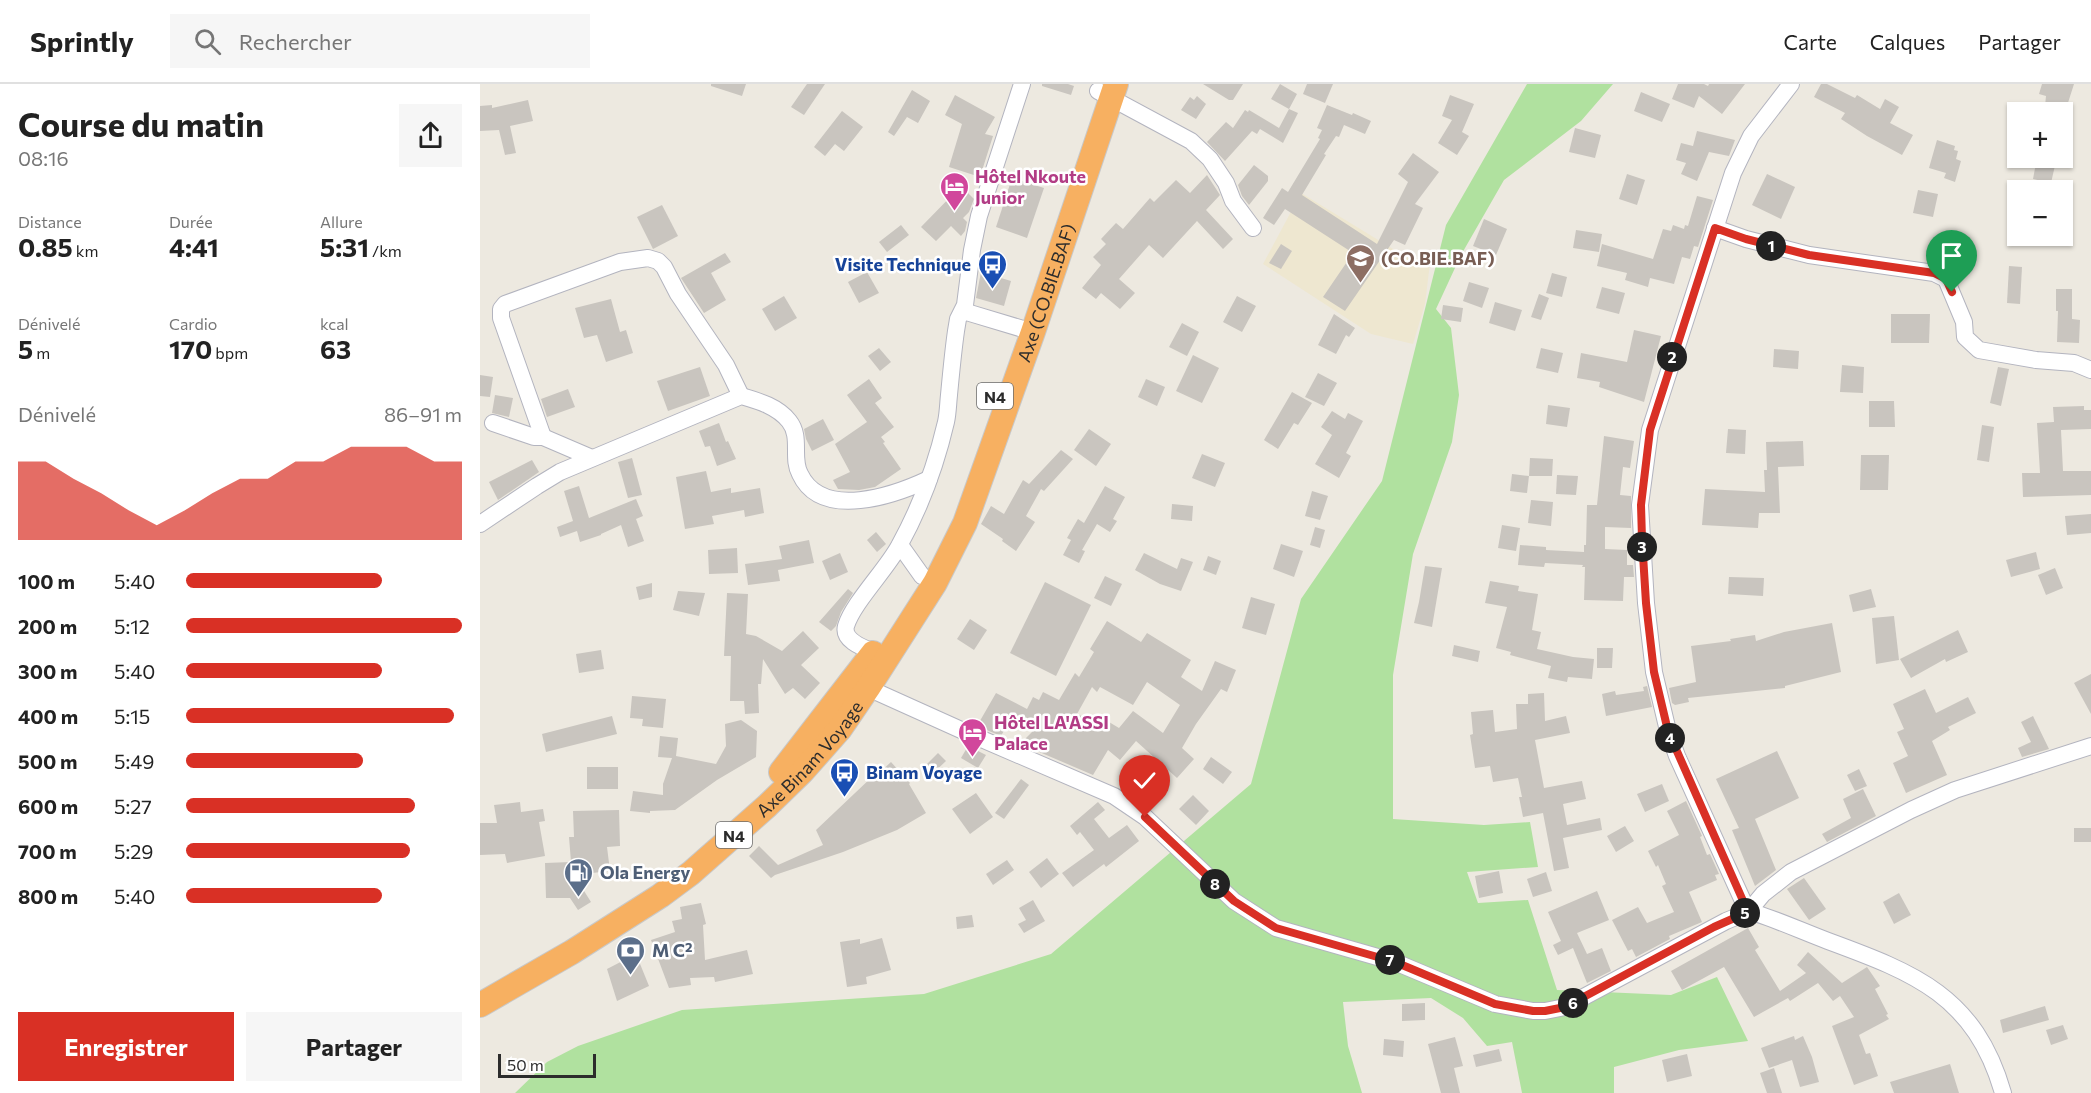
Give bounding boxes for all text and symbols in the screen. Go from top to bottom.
search box [170,14,590,68]
text: Sprintly [30,24,134,58]
icon: search [191,25,224,58]
text: Rechercher [239,28,352,55]
text: Carte [1784,29,1837,54]
text: Calques [1870,29,1945,54]
text: Partager [1978,29,2061,54]
map controls [2007,102,2073,246]
button: + [2007,102,2073,168]
text: Course du matin [18,103,264,144]
button: share [399,104,462,167]
text: 08:16 [18,146,69,170]
place label: Hôtel Nkoute Junior [975,165,1086,208]
hotel icon: Hôtel Nkoute Junior [938,170,970,212]
button: − [2007,180,2073,246]
text: Distance [18,212,82,231]
text: Durée [169,212,213,231]
text: Allure [320,212,363,231]
street label: Axe (CO.BIE.BAF) [1012,221,1080,365]
pin [1926,230,1977,292]
text: 0.85 [18,231,73,262]
text: 4:41 [169,231,219,262]
text: 5:31 [320,231,369,262]
pin: 1 [1756,231,1786,261]
text: 1 [1767,236,1775,255]
icon: arrive [1935,239,1968,272]
text: km [73,241,98,260]
text: /km [369,241,402,260]
school or university icon: (CO.BIE.BAF) [1344,242,1376,284]
place label: (CO.BIE.BAF) [1381,247,1495,269]
bus stop icon: Visite Technique [976,248,1008,290]
place label: Visite Technique [835,253,971,275]
text: Dénivelé [18,314,80,333]
text: Cardio [169,314,217,333]
text: kcal [320,314,349,333]
text: 5 [18,333,33,364]
text: 170 [169,333,212,364]
text: 63 [320,333,351,364]
pin: 2 [1657,342,1687,372]
text: m [33,343,50,362]
text: bpm [212,343,248,362]
text: 2 [1667,347,1677,366]
road number: N4 [977,383,1013,409]
text: Dénivelé [18,402,96,426]
text: 86–91 m [384,402,462,426]
pin: 3 [1627,532,1657,562]
text: 3 [1637,537,1647,556]
text: 100 m [18,569,75,593]
text: 5:40 [114,569,155,593]
text: 200 m [18,614,77,638]
text: 5:12 [114,614,150,638]
text: 300 m [18,659,78,683]
text: 5:40 [114,659,155,683]
street label: Axe Binam Voyage [752,696,867,821]
text: 400 m [18,704,78,728]
text: 5:15 [114,704,150,728]
place label: Hôtel LA'ASSI Palace [994,711,1109,754]
hotel icon: Hôtel LA'ASSI Palace [957,716,989,758]
pin: 4 [1655,723,1685,753]
text: 4 [1665,728,1675,747]
text: 500 m [18,749,78,773]
text: 5:49 [114,749,154,773]
pin [1119,755,1170,817]
bus stop icon: Binam Voyage [829,756,861,798]
place label: Binam Voyage [866,761,982,783]
icon: check [1128,764,1161,797]
text: 600 m [18,794,78,818]
text: 5:27 [114,794,152,818]
road number: N4 [716,822,752,848]
text: 700 m [18,839,77,863]
text: 5:29 [114,839,153,863]
fuel station icon: Ola Energy [563,856,595,898]
place label: Ola Energy [600,861,690,883]
pin: 8 [1200,869,1230,899]
text: 8 [1210,874,1220,893]
text: 800 m [18,884,78,908]
text: 5:40 [114,884,155,908]
pin: 5 [1730,898,1760,928]
text: 5 [1740,903,1750,922]
bank icon: M C² [615,934,647,976]
place label: M C² [652,939,693,961]
pin: 7 [1375,945,1405,975]
text: 7 [1386,950,1394,969]
pin: 6 [1558,988,1588,1018]
text: 6 [1568,993,1578,1012]
button: Enregistrer [18,1012,234,1081]
button: Partager [246,1012,462,1081]
scale bar [498,1051,596,1078]
text: 50 m [507,1055,544,1074]

